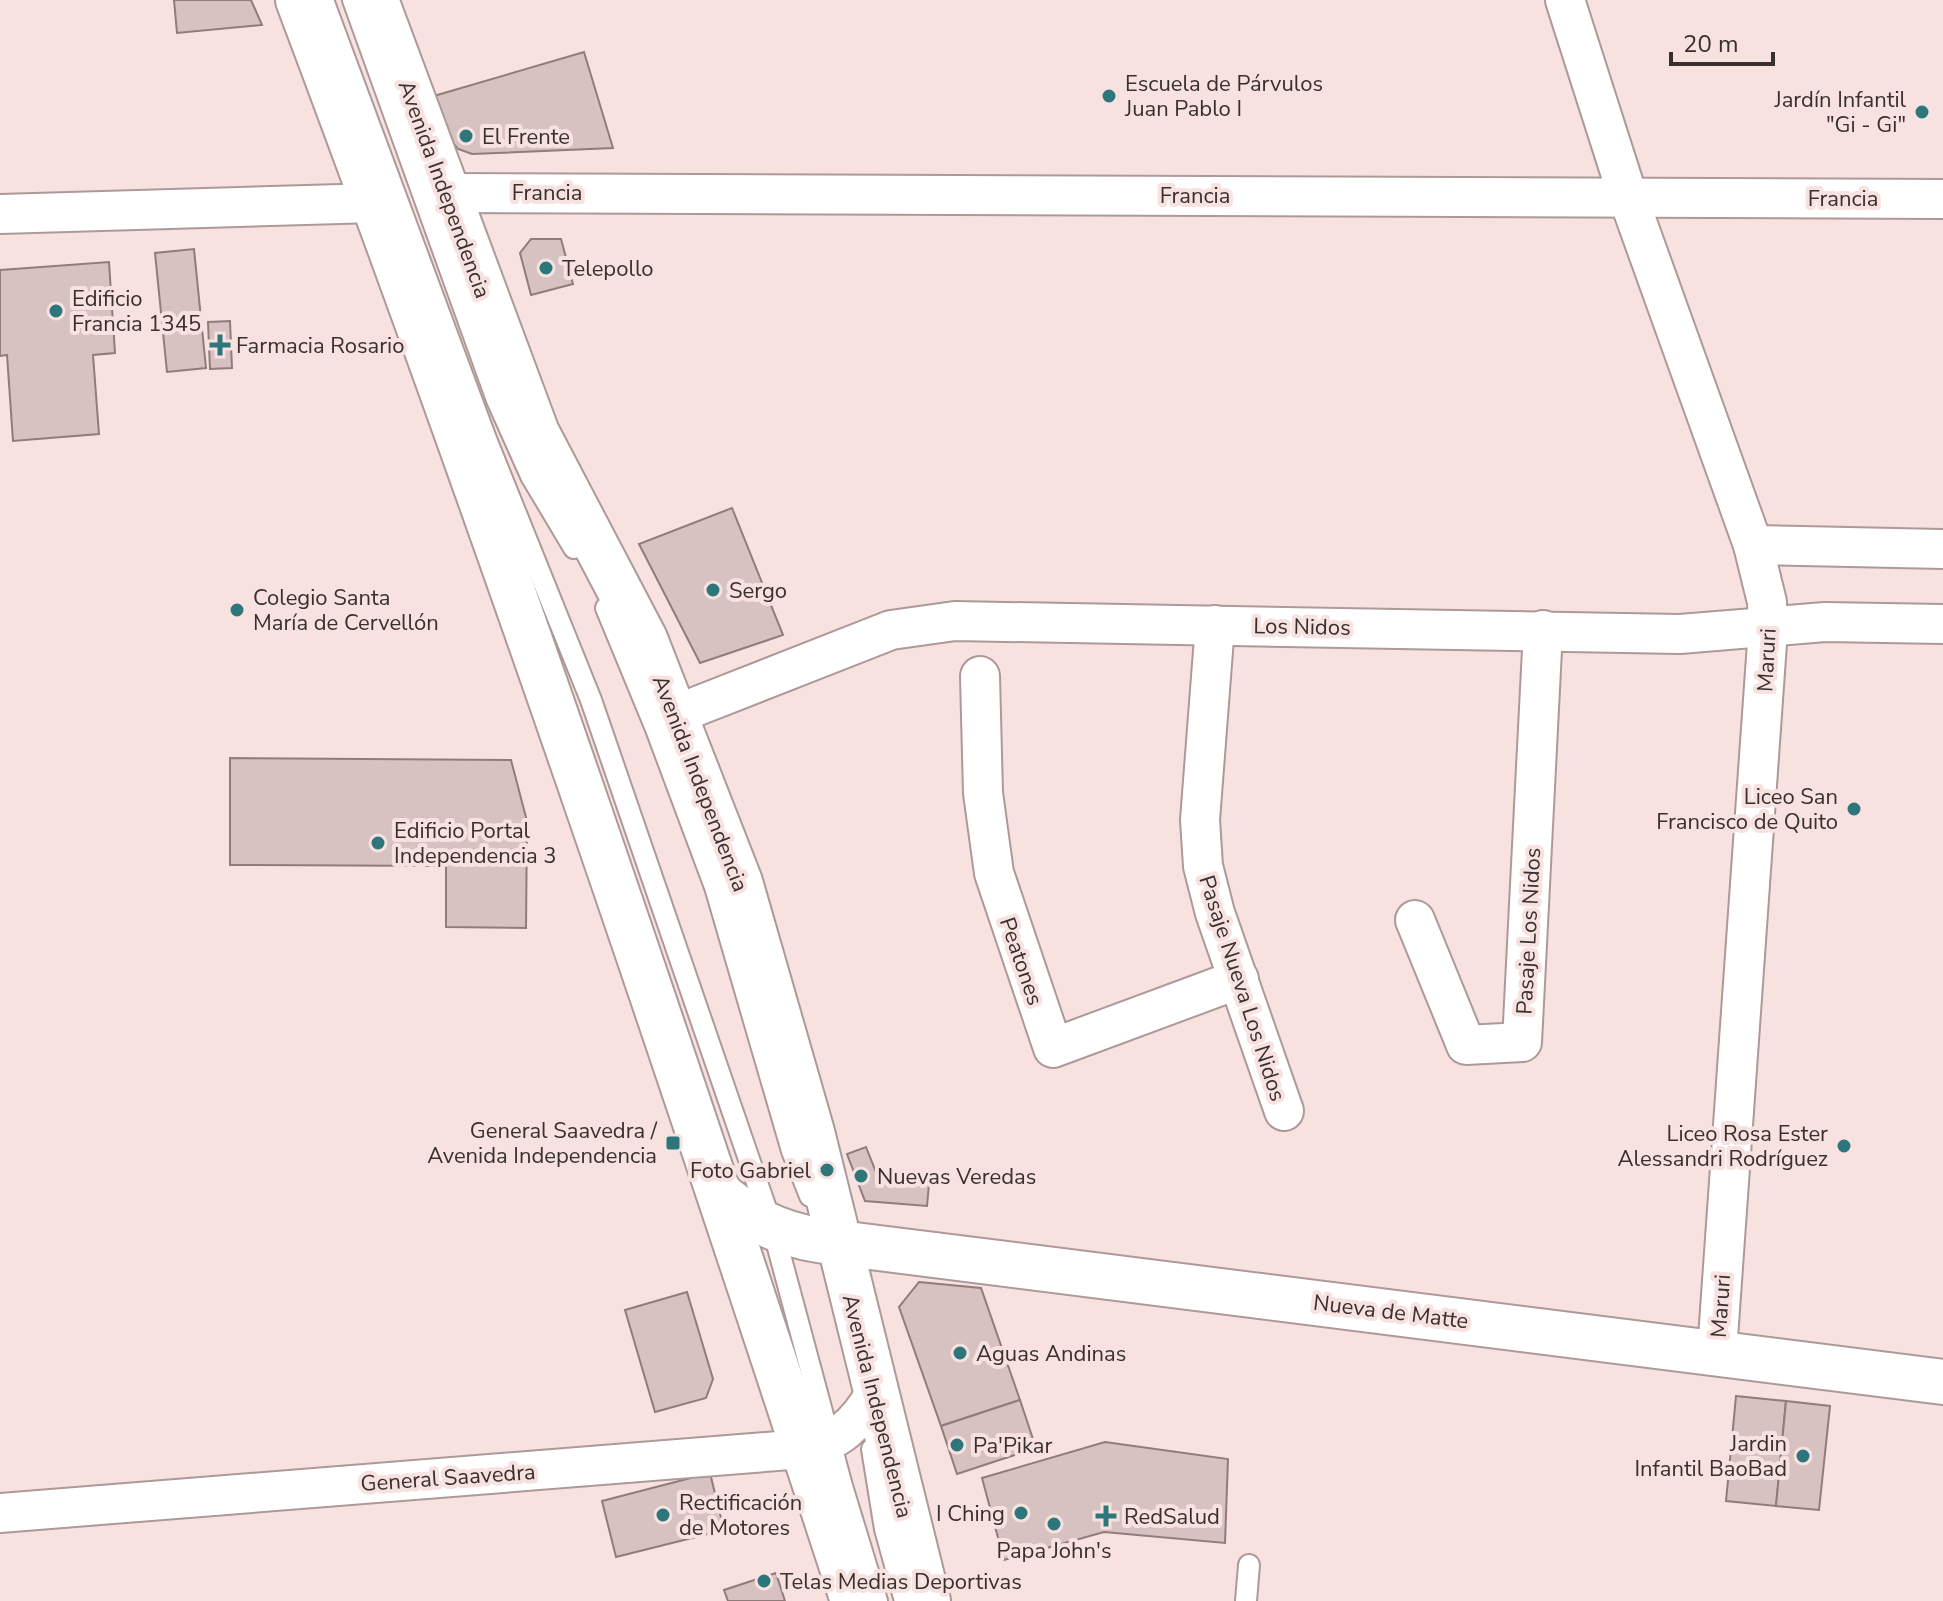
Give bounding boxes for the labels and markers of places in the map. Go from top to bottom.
place label: Escuela de Párvulos Juan Pablo I [1124,69,1323,124]
place label: Jardín Infantil "Gi - Gi" [1774,85,1906,140]
marker: Escuela de Párvulos Juan Pablo I [1100,87,1118,105]
marker: Jardín Infantil "Gi - Gi" [1913,103,1931,121]
place label: El Frente [482,122,570,152]
marker: El Frente [457,127,475,145]
place label: Telepollo [562,254,654,284]
marker: Telepollo [537,259,555,277]
place label: Edificio Francia 1345 [72,284,201,339]
marker: Edificio Francia 1345 [47,302,65,320]
place label: Farmacia Rosario [236,331,404,361]
marker: Farmacia Rosario [211,336,229,354]
place label: Sergo [729,576,787,606]
marker: Sergo [704,581,722,599]
place label: Colegio Santa María de Cervellón [253,583,439,638]
marker: Colegio Santa María de Cervellón [228,601,246,619]
place label: Liceo San Francisco de Quito [1656,782,1838,837]
marker: Liceo San Francisco de Quito [1845,800,1863,818]
place label: Edificio Portal Independencia 3 [394,816,557,871]
marker: Edificio Portal Independencia 3 [369,834,387,852]
place label: General Saavedra / Avenida Independencia [427,1116,658,1171]
place label: Liceo Rosa Ester Alessandri Rodríguez [1617,1119,1828,1174]
marker: General Saavedra / Avenida Independencia [664,1134,682,1152]
marker: Liceo Rosa Ester Alessandri Rodríguez [1835,1137,1853,1155]
place label: Foto Gabriel [690,1156,811,1186]
marker: Foto Gabriel [818,1161,836,1179]
place label: Nuevas Veredas [877,1162,1036,1192]
marker: Nuevas Veredas [852,1167,870,1185]
place label: Aguas Andinas [976,1339,1126,1369]
marker: Aguas Andinas [951,1344,969,1362]
place label: Jardin Infantil BaoBad [1634,1429,1787,1484]
place label: Pa'Pikar [973,1431,1052,1461]
marker: Pa'Pikar [948,1436,966,1454]
marker: Jardin Infantil BaoBad [1794,1447,1812,1465]
place label: Rectificación de Motores [679,1488,802,1543]
place label: I Ching [936,1499,1005,1529]
place label: RedSalud [1124,1502,1220,1532]
marker: I Ching [1012,1504,1030,1522]
marker: RedSalud [1095,1505,1117,1527]
marker: Rectificación de Motores [654,1506,672,1524]
marker: Papa John's [1045,1515,1063,1533]
place label: Papa John's [997,1536,1112,1566]
place label: Telas Medias Deportivas [780,1567,1022,1597]
marker: Telas Medias Deportivas [755,1572,773,1590]

